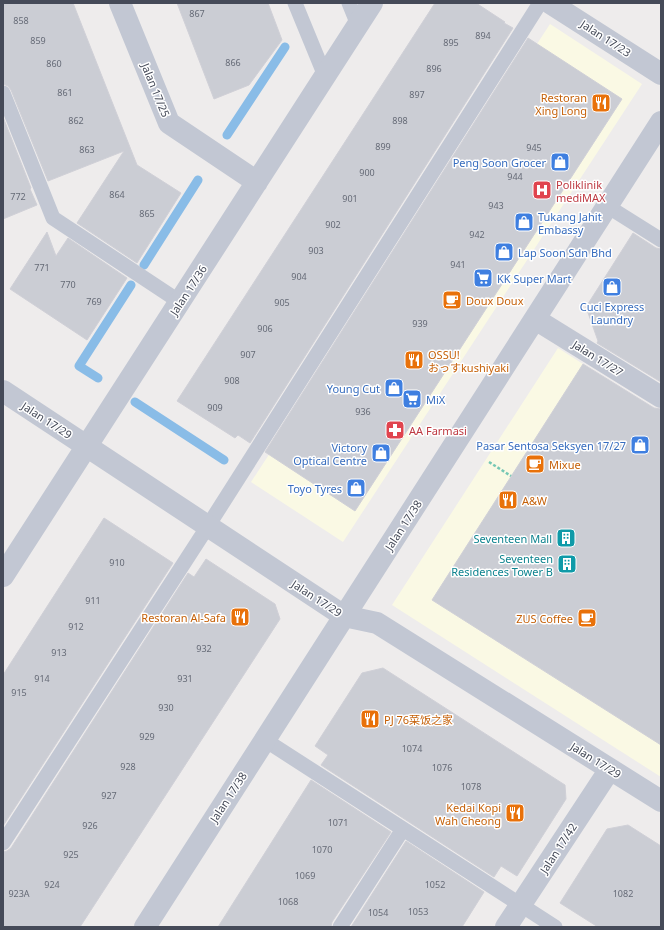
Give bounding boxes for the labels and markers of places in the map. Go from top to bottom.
place label: Restoran Xing Long [535,90,587,118]
restaurant icon: Restoran Xing Long [590,92,612,114]
shop icon: Peng Soon Grocer [549,151,571,173]
place label: Peng Soon Grocer [453,155,546,170]
place label: Poliklinik mediMAX [556,177,606,205]
hospital icon: Poliklinik mediMAX [531,179,553,201]
place label: Tukang Jahit Embassy [538,209,602,237]
shop icon: Tukang Jahit Embassy [513,211,535,233]
shop icon: Lap Soon Sdn Bhd [493,241,515,263]
place label: Lap Soon Sdn Bhd [518,245,612,260]
supermarket icon: KK Super Mart [472,267,494,289]
place label: KK Super Mart [497,271,571,286]
shop icon: Cuci Express Laundry [601,276,623,298]
cafe icon: Doux Doux [441,289,463,311]
place label: Doux Doux [466,293,524,308]
place label: Cuci Express Laundry [580,299,644,327]
place label: OSSU! おっすkushiyaki [428,347,509,375]
restaurant icon: OSSU! おっすkushiyaki [403,349,425,371]
shop icon: Young Cut [383,377,405,399]
place label: Young Cut [327,381,380,396]
supermarket icon: MiX [401,388,423,410]
place label: MiX [426,392,446,407]
pharmacy icon: AA Farmasi [384,419,406,441]
place label: AA Farmasi [409,423,467,438]
shop icon: Pasar Sentosa Seksyen 17/27 [629,434,651,456]
place label: Pasar Sentosa Seksyen 17/27 [476,438,626,453]
place label: Victory Optical Centre [293,440,367,468]
shop icon: Victory Optical Centre [370,442,392,464]
cafe icon: Mixue [524,453,546,475]
place label: Mixue [549,457,581,472]
shop icon: Toyo Tyres [345,477,367,499]
place label: Toyo Tyres [288,481,342,496]
restaurant icon: A&W [497,489,519,511]
place label: A&W [522,493,548,508]
building icon: Seventeen Mall [555,527,577,549]
place label: Seventeen Mall [474,531,552,546]
place label: Seventeen Residences Tower B [451,551,553,579]
building icon: Seventeen Residences Tower B [556,553,578,575]
restaurant icon: Restoran Al-Safa [229,606,251,628]
cafe icon: ZUS Coffee [576,607,598,629]
place label: Restoran Al-Safa [141,610,226,625]
place label: ZUS Coffee [516,611,573,626]
restaurant icon: PJ 76菜饭之家 [359,708,381,730]
place label: PJ 76菜饭之家 [384,712,453,727]
place label: Kedai Kopi Wah Cheong [435,800,501,828]
restaurant icon: Kedai Kopi Wah Cheong [504,802,526,824]

